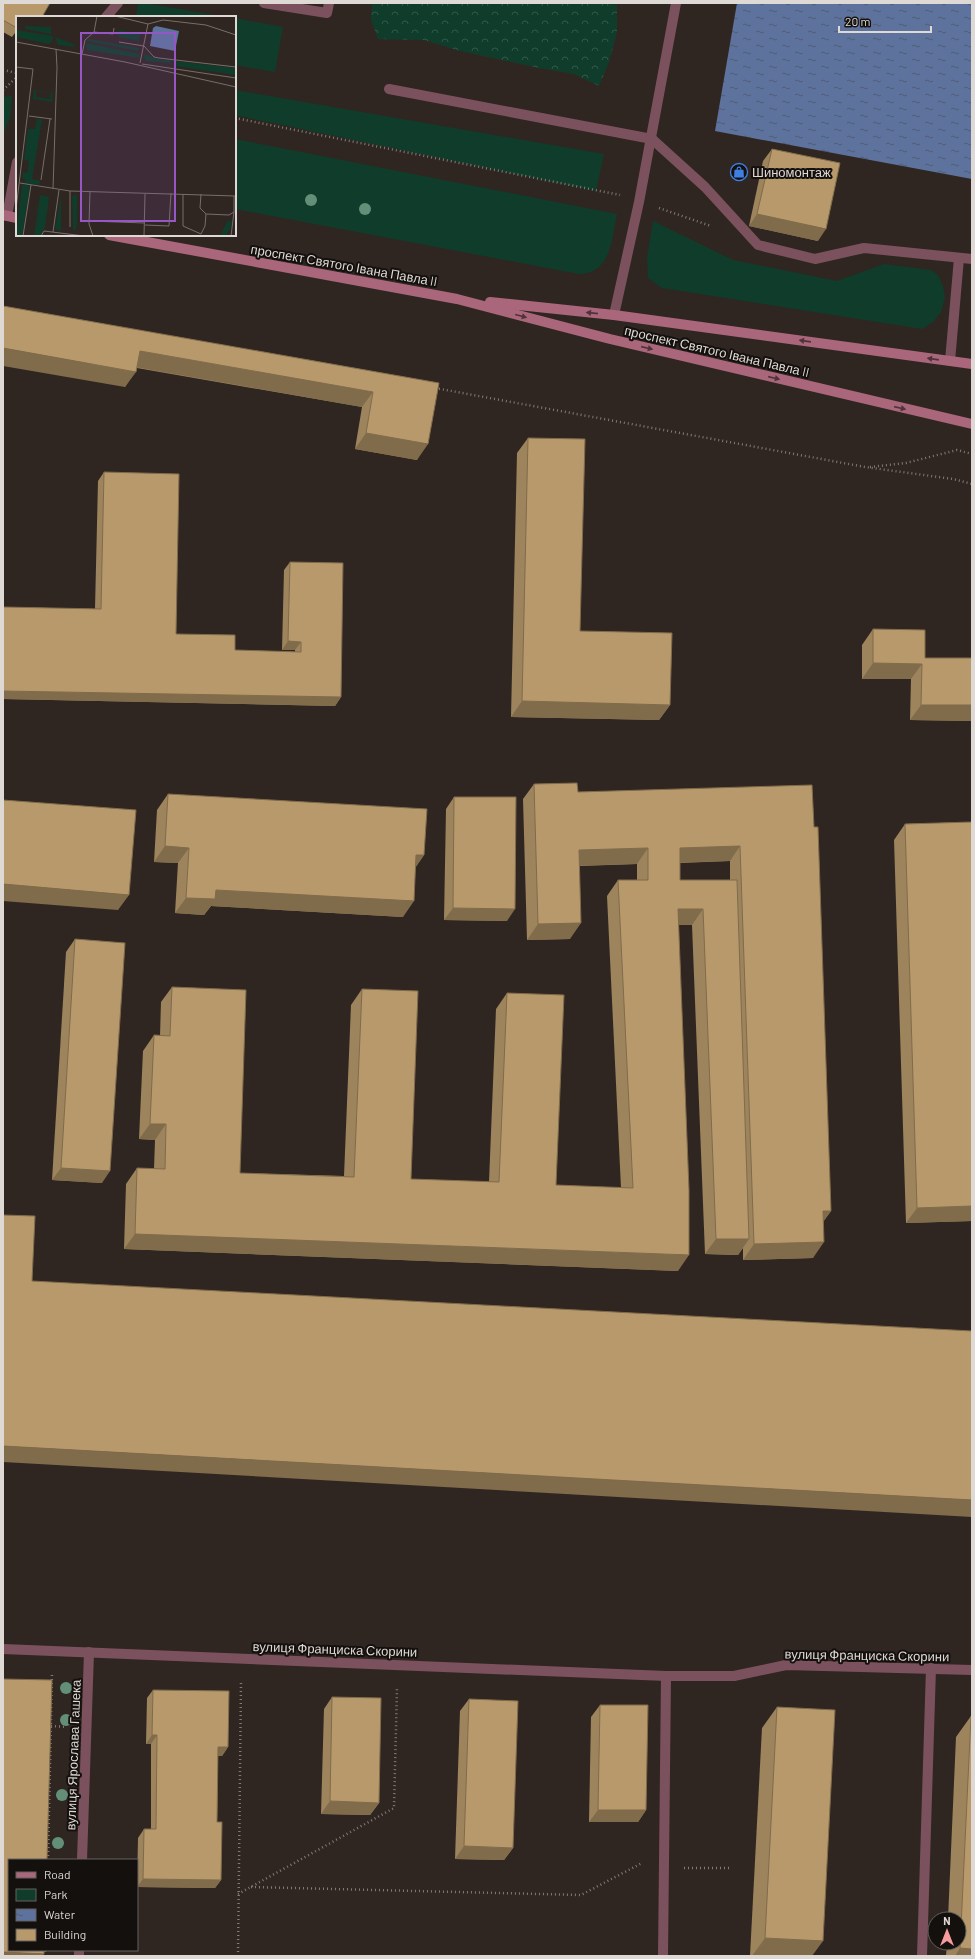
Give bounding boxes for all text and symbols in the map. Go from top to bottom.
scale bar [839,8,931,34]
text: 20 m [845,14,871,28]
inset map [16,16,236,236]
shop icon: Шиномонтаж [729,162,749,182]
place label: Шиномонтаж [752,164,831,180]
street label: проспект Святого Івана Павла II [249,241,439,289]
one-way arrow [586,310,598,316]
one-way arrow [516,313,528,319]
street label: проспект Святого Івана Павла II [623,322,811,380]
one-way arrow [798,338,811,344]
one-way arrow [641,345,653,351]
one-way arrow [927,356,939,362]
one-way arrow [768,375,780,381]
one-way arrow [894,405,907,411]
street label: вулиця Франциска Скорини [252,1638,418,1660]
street label: вулиця Франциска Скорини [785,1646,949,1664]
street label: вулиця Ярослава Гашека [62,1679,84,1831]
legend [8,1859,138,1951]
text: Road [44,1867,71,1881]
text: Park [44,1887,68,1901]
text: Water [44,1907,76,1921]
north arrow [927,1911,967,1951]
text: N [943,1914,951,1927]
text: Building [44,1927,86,1941]

